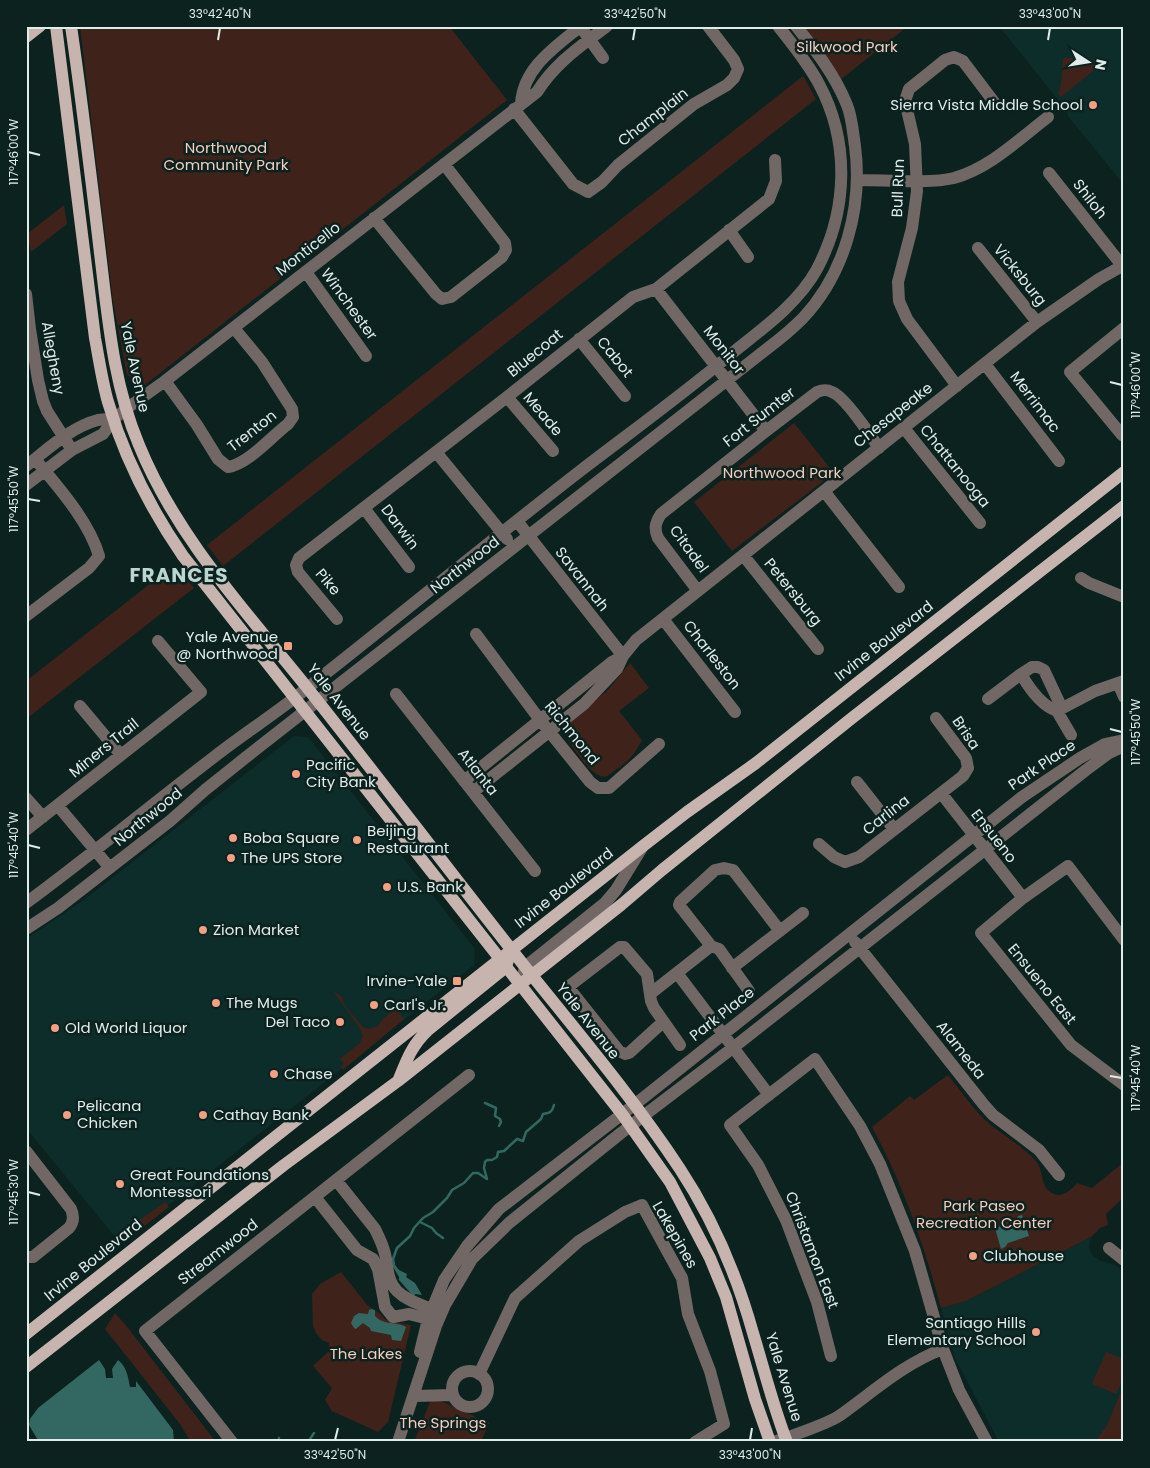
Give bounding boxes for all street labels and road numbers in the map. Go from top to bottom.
street label: Champlain [613,82,692,151]
street label: Bull Run [886,158,909,218]
street label: Shiloh [1068,174,1113,223]
street label: Monticello [271,217,344,280]
street label: Vicksburg [989,239,1052,310]
street label: Winchester [316,264,383,344]
street label: Allegheny [37,320,70,397]
street label: Yale Avenue [116,320,155,414]
street label: Monitor [699,321,750,379]
street label: Bluecoat [502,324,567,382]
street label: Cabot [592,332,638,382]
street label: Merrimac [1005,367,1065,437]
street label: Chesapeake [849,377,937,452]
street label: Fort Sumter [718,381,800,451]
street label: Meade [519,387,568,440]
street label: Trenton [223,405,281,457]
street label: Chattanooga [915,420,995,512]
street label: Darwin [376,500,424,554]
street label: Citadel [665,521,714,577]
street label: Northwood [426,531,504,598]
street label: Savannah [551,542,614,615]
street label: Petersburg [760,553,827,630]
street label: Pike [311,564,346,600]
street label: Irvine Boulevard [830,595,937,686]
street label: Charleston [679,616,746,694]
street label: Yale Avenue [303,659,376,744]
street label: Richmond [540,696,605,769]
street label: Brisa [948,712,985,754]
street label: Miners Trail [64,713,143,782]
street label: Park Place [1004,734,1080,795]
street label: Atlanta [453,744,503,800]
street label: Northwood [109,783,186,851]
street label: Carlina [858,790,914,840]
street label: Ensueno [967,804,1022,867]
street label: Irvine Boulevard [510,842,617,933]
street label: Ensueno East [1003,939,1081,1029]
street label: Yale Avenue [552,978,625,1063]
street label: Park Place [685,982,759,1046]
street label: Alameda [932,1016,991,1083]
street label: Christamon East [781,1188,844,1311]
street label: Lakepines [648,1197,703,1272]
street label: Irvine Boulevard [39,1214,146,1306]
street label: Streamwood [173,1214,262,1290]
street label: Yale Avenue [761,1330,808,1424]

